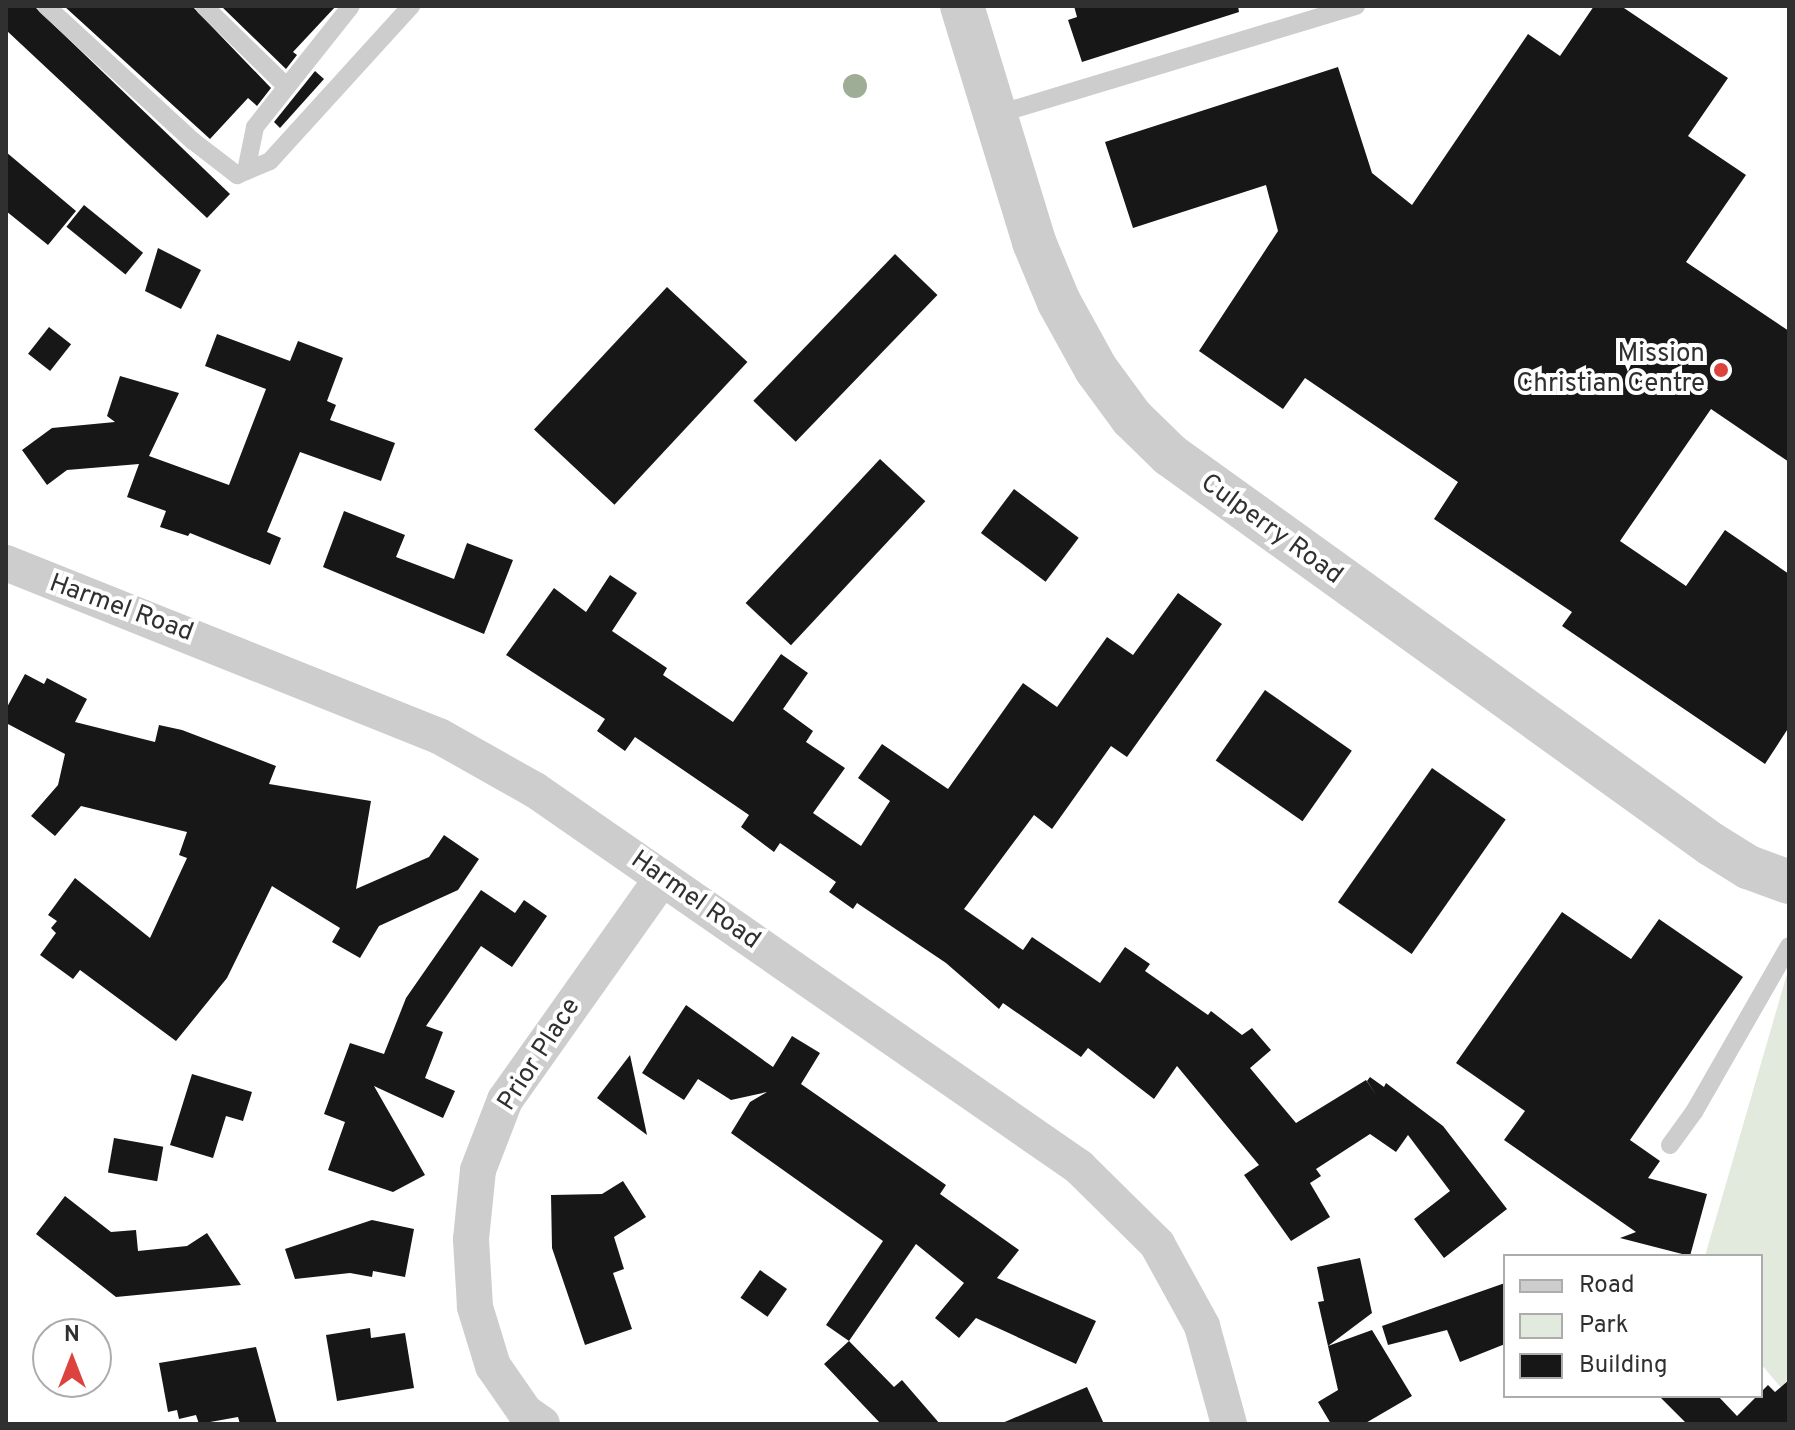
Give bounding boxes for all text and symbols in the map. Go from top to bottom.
place label: Mission Christian Centre [1516,339,1705,400]
marker: Mission Christian Centre [1712,361,1730,379]
street label: Culperry Road [1194,468,1348,592]
street label: Harmel Road [45,569,197,649]
street label: Harmel Road [624,845,766,957]
street label: Prior Place [492,993,588,1117]
legend [1503,1254,1763,1398]
text: Road [1579,1271,1635,1301]
text: Park [1579,1311,1629,1341]
north arrow [32,1318,112,1398]
text: N [64,1322,80,1349]
text: Building [1579,1351,1668,1381]

